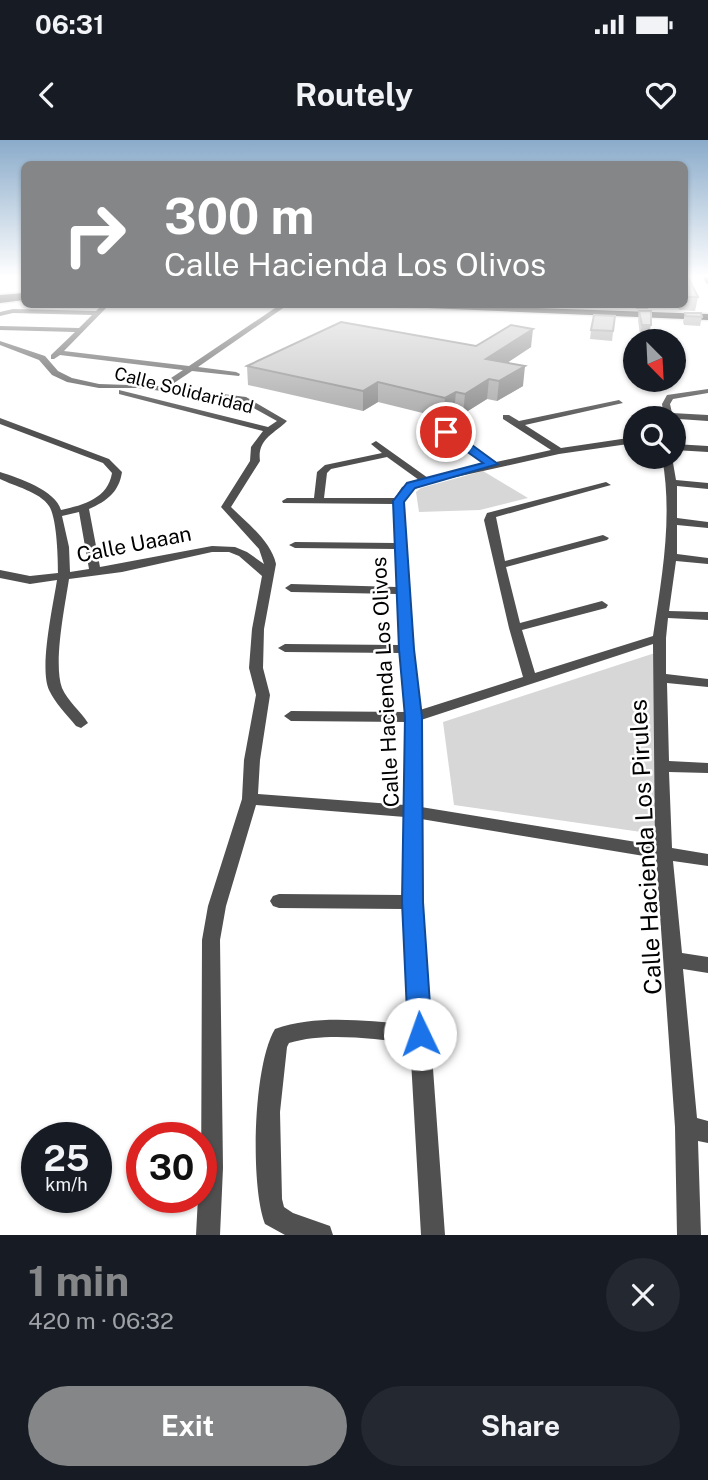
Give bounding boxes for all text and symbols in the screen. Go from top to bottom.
text: 06:31 [35,9,104,40]
icon: back [28,76,66,114]
text: Routely [295,76,413,113]
icon: heart [642,76,680,114]
text: 300 m [164,187,314,245]
icon: right [49,189,140,280]
text: Calle Hacienda Los Olivos [164,246,546,283]
north arrow [623,329,686,392]
map controls [623,329,686,469]
street label: Calle Solidaridad [112,363,256,417]
pin [416,402,476,462]
button: search [623,406,686,469]
icon: arrive [427,413,465,451]
street label: Calle Uaaan [75,521,193,567]
street label: Calle Hacienda Los Olivos [366,556,404,808]
street label: Calle Hacienda Los Pirules [623,699,667,995]
position arrow [383,997,457,1071]
speed limit sign: 30 [126,1122,217,1213]
text: 25 [44,1138,89,1179]
text: km/h [45,1174,88,1195]
text: 1 min [28,1256,129,1305]
button: close [606,1258,680,1332]
text: 420 m · 06:32 [28,1307,174,1334]
button: Exit [28,1386,347,1466]
button: Share [361,1386,680,1466]

